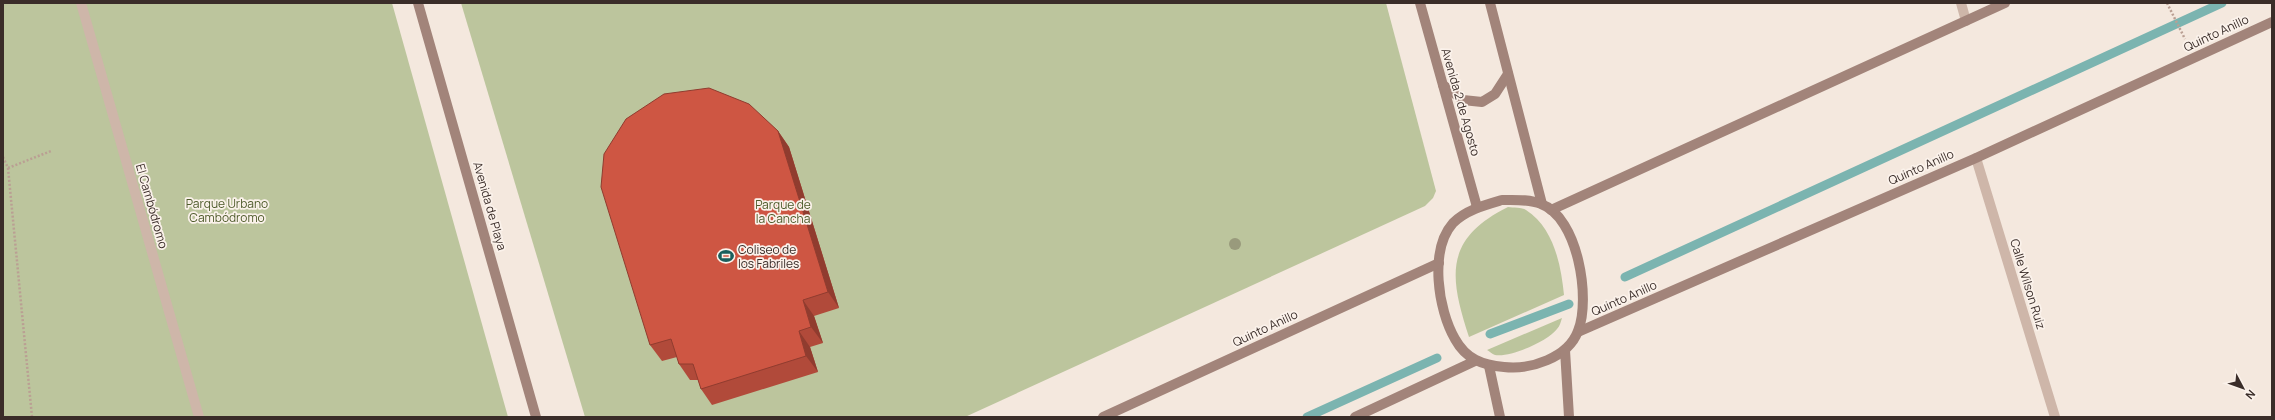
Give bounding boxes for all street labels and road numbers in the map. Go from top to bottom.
street label: Quinto Anillo [2181,10,2251,56]
street label: Avenida 2 de Agosto [1437,46,1485,158]
street label: Quinto Anillo [1886,145,1956,189]
street label: Avenida de Playa [469,160,511,252]
street label: El Cambódromo [132,162,172,250]
street label: Calle Wilson Ruiz [2006,237,2050,331]
street label: Quinto Anillo [1589,276,1659,320]
street label: Quinto Anillo [1230,305,1300,351]

